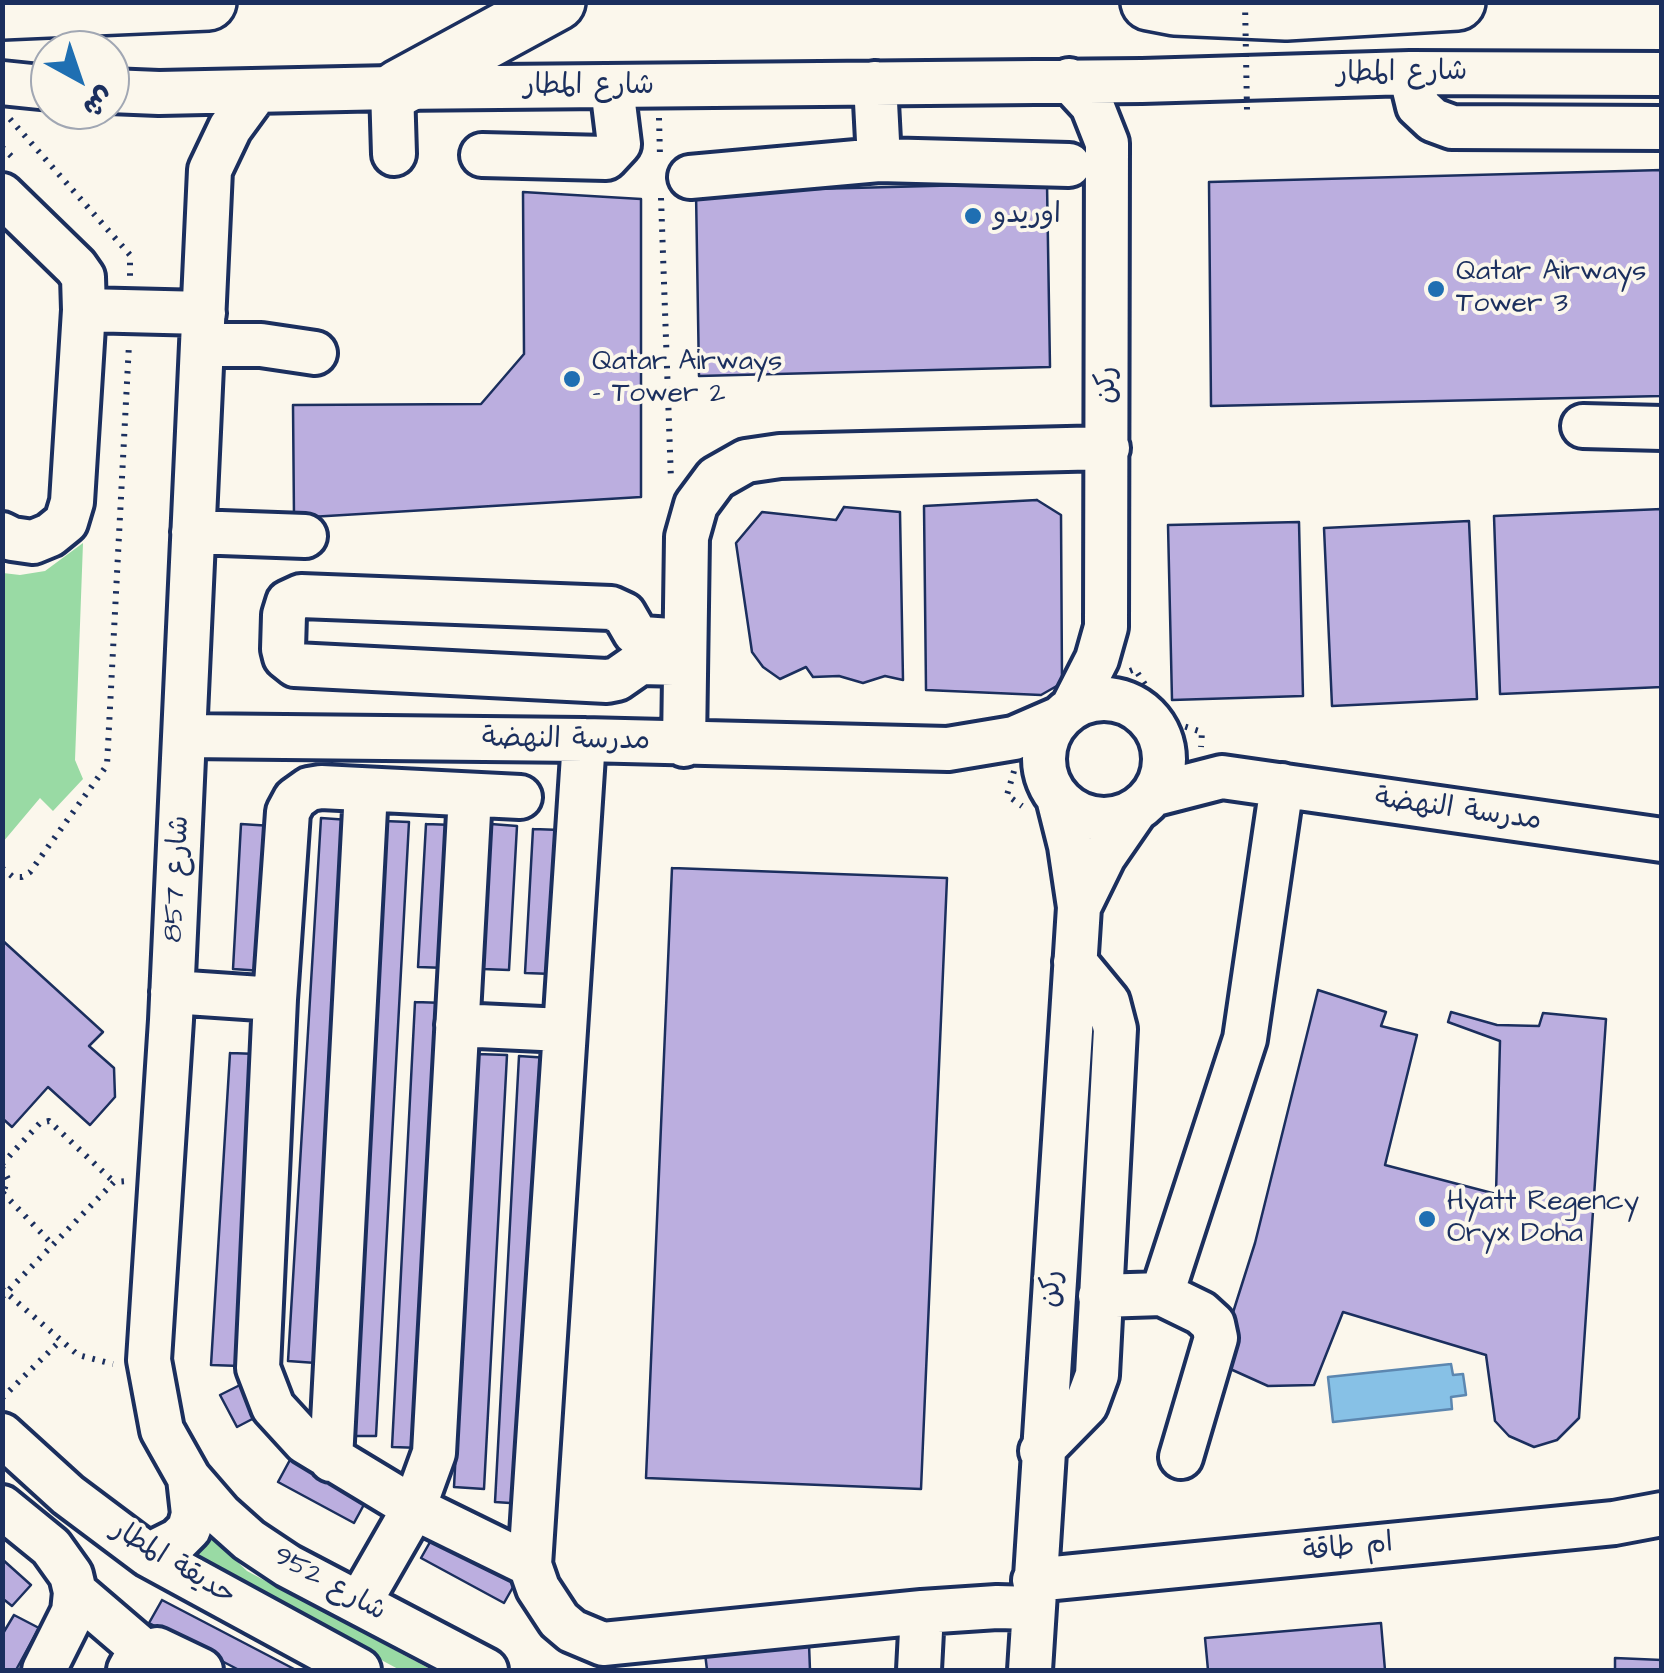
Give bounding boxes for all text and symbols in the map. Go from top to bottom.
north arrow [30,30,130,130]
street label: شارع المطار [1336,56,1468,92]
street label: شارع المطار [524,70,654,104]
text: ش [74,77,123,127]
place label: اوريدو [993,199,1061,233]
marker: اوريدو [962,205,984,227]
place label: Qatar Airways Tower 3 [1456,256,1646,322]
marker: Qatar Airways Tower 3 [1425,278,1447,300]
place label: Qatar Airways - Tower 2 [592,346,782,412]
street label: ركن [1091,366,1125,404]
marker: Qatar Airways - Tower 2 [561,368,583,390]
street label: مدرسة النهضة [482,723,650,759]
street label: مدرسة النهضة [1372,783,1544,839]
street label: شارع 857 [158,815,198,943]
place label: Hyatt Regency Oryx Doha [1447,1186,1639,1252]
marker: Hyatt Regency Oryx Doha [1416,1208,1438,1230]
street label: ركن [1035,1269,1071,1309]
street label: حديقة المطار [105,1514,241,1614]
street label: ام طاقة [1301,1528,1395,1570]
street label: شارع 952 [267,1540,391,1630]

